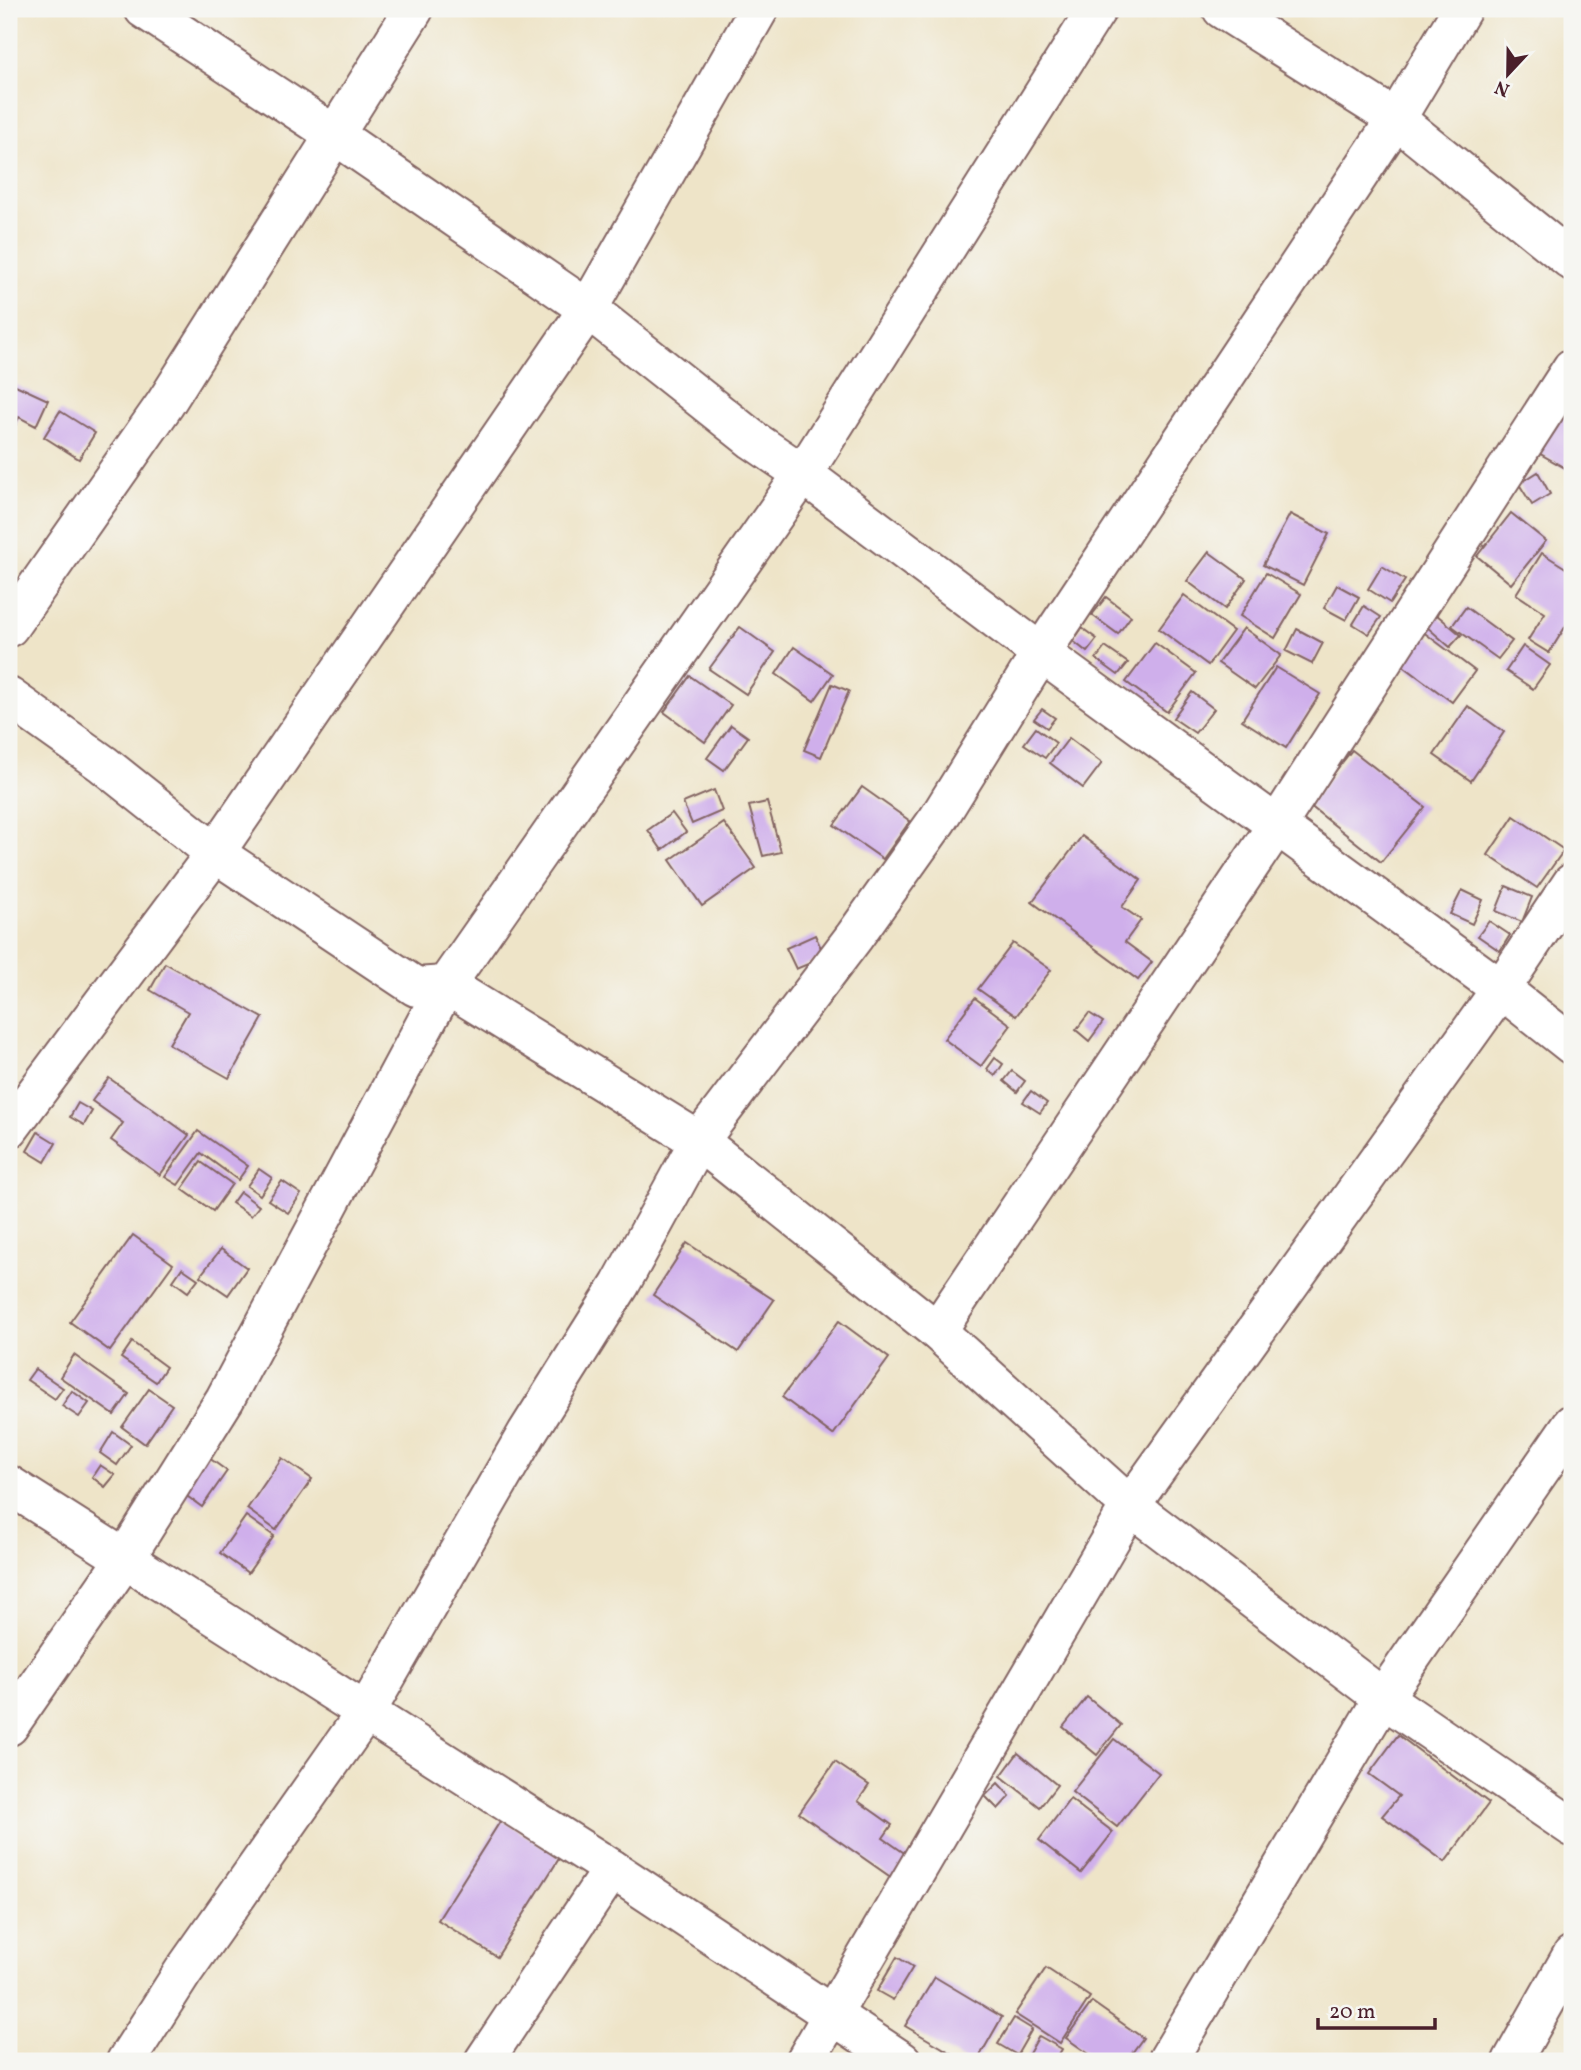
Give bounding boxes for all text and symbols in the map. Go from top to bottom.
north arrow [1472,38,1542,108]
text: N [1491,73,1514,103]
scale bar [1318,1986,1436,2030]
text: 20 m [1329,1998,1375,2027]

